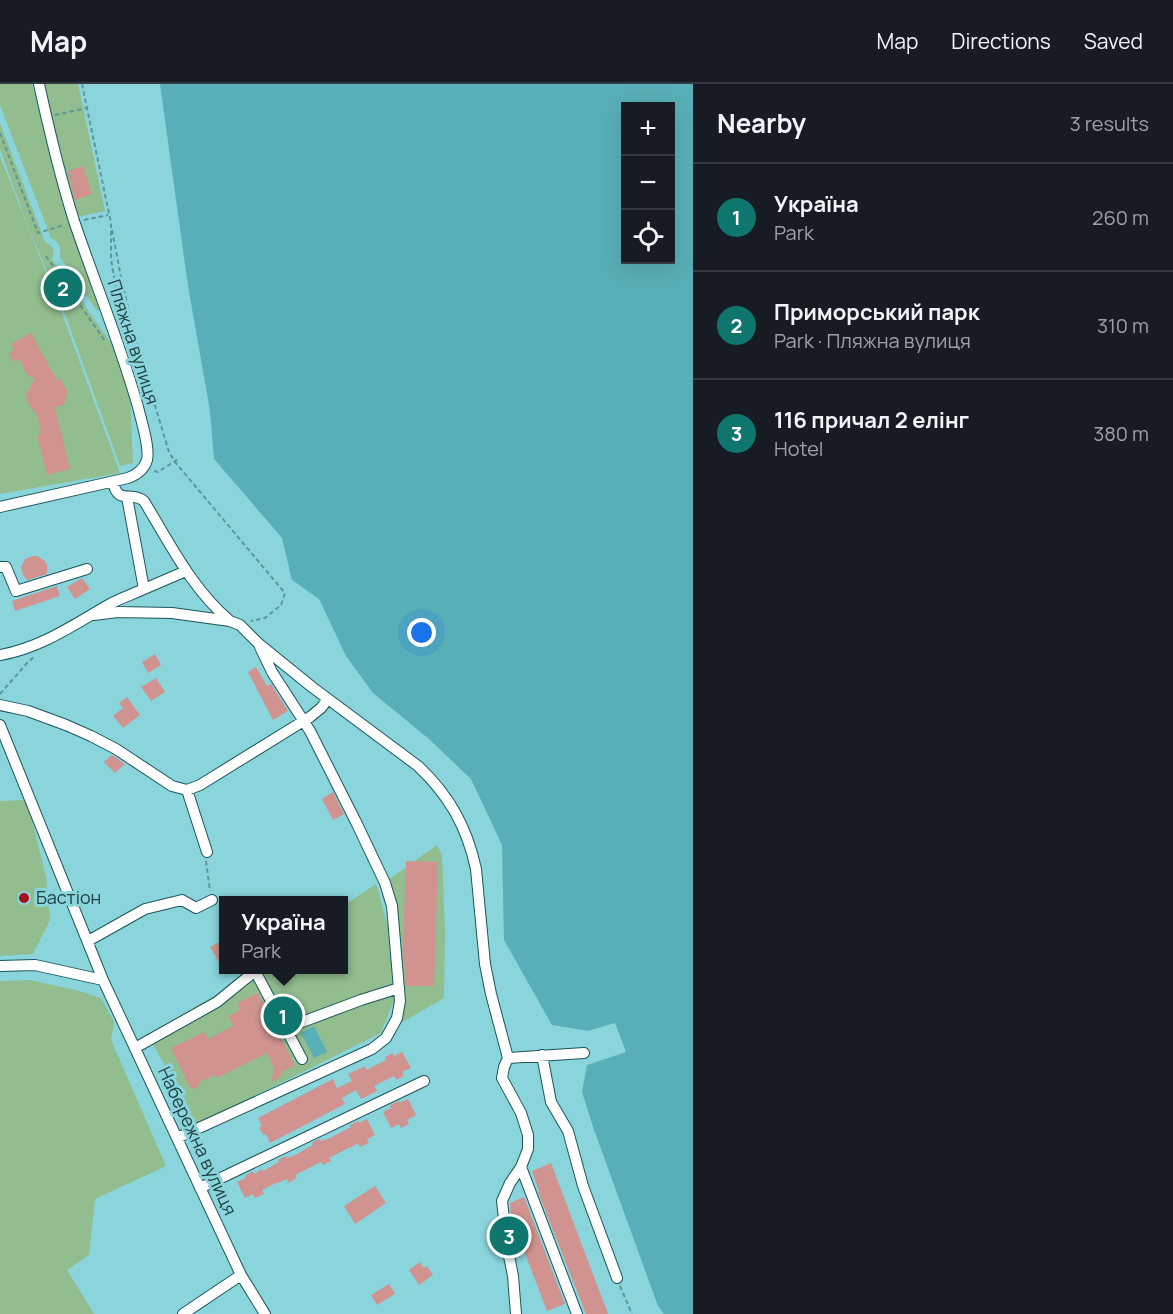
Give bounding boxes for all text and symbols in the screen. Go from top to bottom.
text: Map [30,22,87,60]
text: Map [877,27,918,55]
text: Directions [951,27,1051,55]
text: Saved [1084,27,1143,55]
map controls [621,102,675,264]
button: + [621,102,675,156]
text: Nearby [717,105,806,141]
text: 3 results [1070,110,1149,137]
button: − [621,156,675,210]
text: Україна [774,189,859,219]
text: 1 [732,204,741,231]
text: 260 m [1092,204,1149,231]
button: locate [621,210,675,264]
text: Park [774,219,814,246]
pin: 2 [44,266,82,310]
street label: Пляжна вулиця [102,276,165,407]
text: Приморський парк [774,297,980,327]
text: 2 [731,312,742,339]
text: 310 m [1097,312,1149,339]
text: Park · Пляжна вулиця [774,327,971,354]
text: 116 причал 2 елінг [774,405,969,435]
text: 3 [731,420,742,447]
text: 380 m [1093,420,1149,447]
text: Hotel [774,435,824,462]
your location [407,618,436,647]
place label: Бастіон [36,885,101,909]
marker: Бастіон [17,891,31,905]
popup [219,896,348,974]
text: Україна [241,907,326,937]
text: Park [241,937,281,964]
pin: 1 [264,994,302,1038]
street label: Набережна вулиця [153,1062,243,1219]
pin: 3 [490,1214,528,1258]

